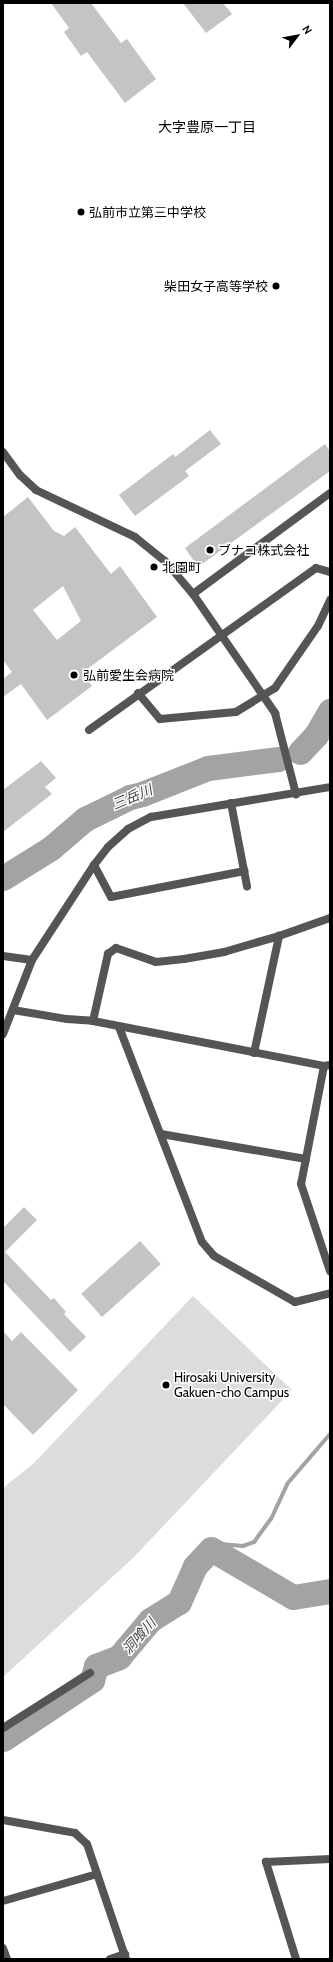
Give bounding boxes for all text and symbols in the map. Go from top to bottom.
north arrow [277,16,317,56]
text: N [299,23,315,37]
district label: 大字豊原一丁目 [158,119,256,135]
place label: 弘前市立第三中学校 [89,204,206,220]
marker: 弘前市立第三中学校 [76,207,86,217]
place label: 柴田女子高等学校 [164,278,268,294]
marker: 柴田女子高等学校 [271,281,281,291]
place label: ブナコ株式会社 [218,542,309,558]
marker: ブナコ株式会社 [205,545,215,555]
place label: 北園町 [162,559,201,575]
marker: 北園町 [149,562,159,572]
place label: 弘前愛生会病院 [83,667,174,683]
marker: 弘前愛生会病院 [68,669,80,681]
water label: 三岳川 [109,781,155,813]
place label: Hirosaki University Gakuen-cho Campus [174,1370,289,1401]
marker: Hirosaki University Gakuen-cho Campus [161,1380,171,1390]
water label: 洞喰川 [119,1615,159,1657]

